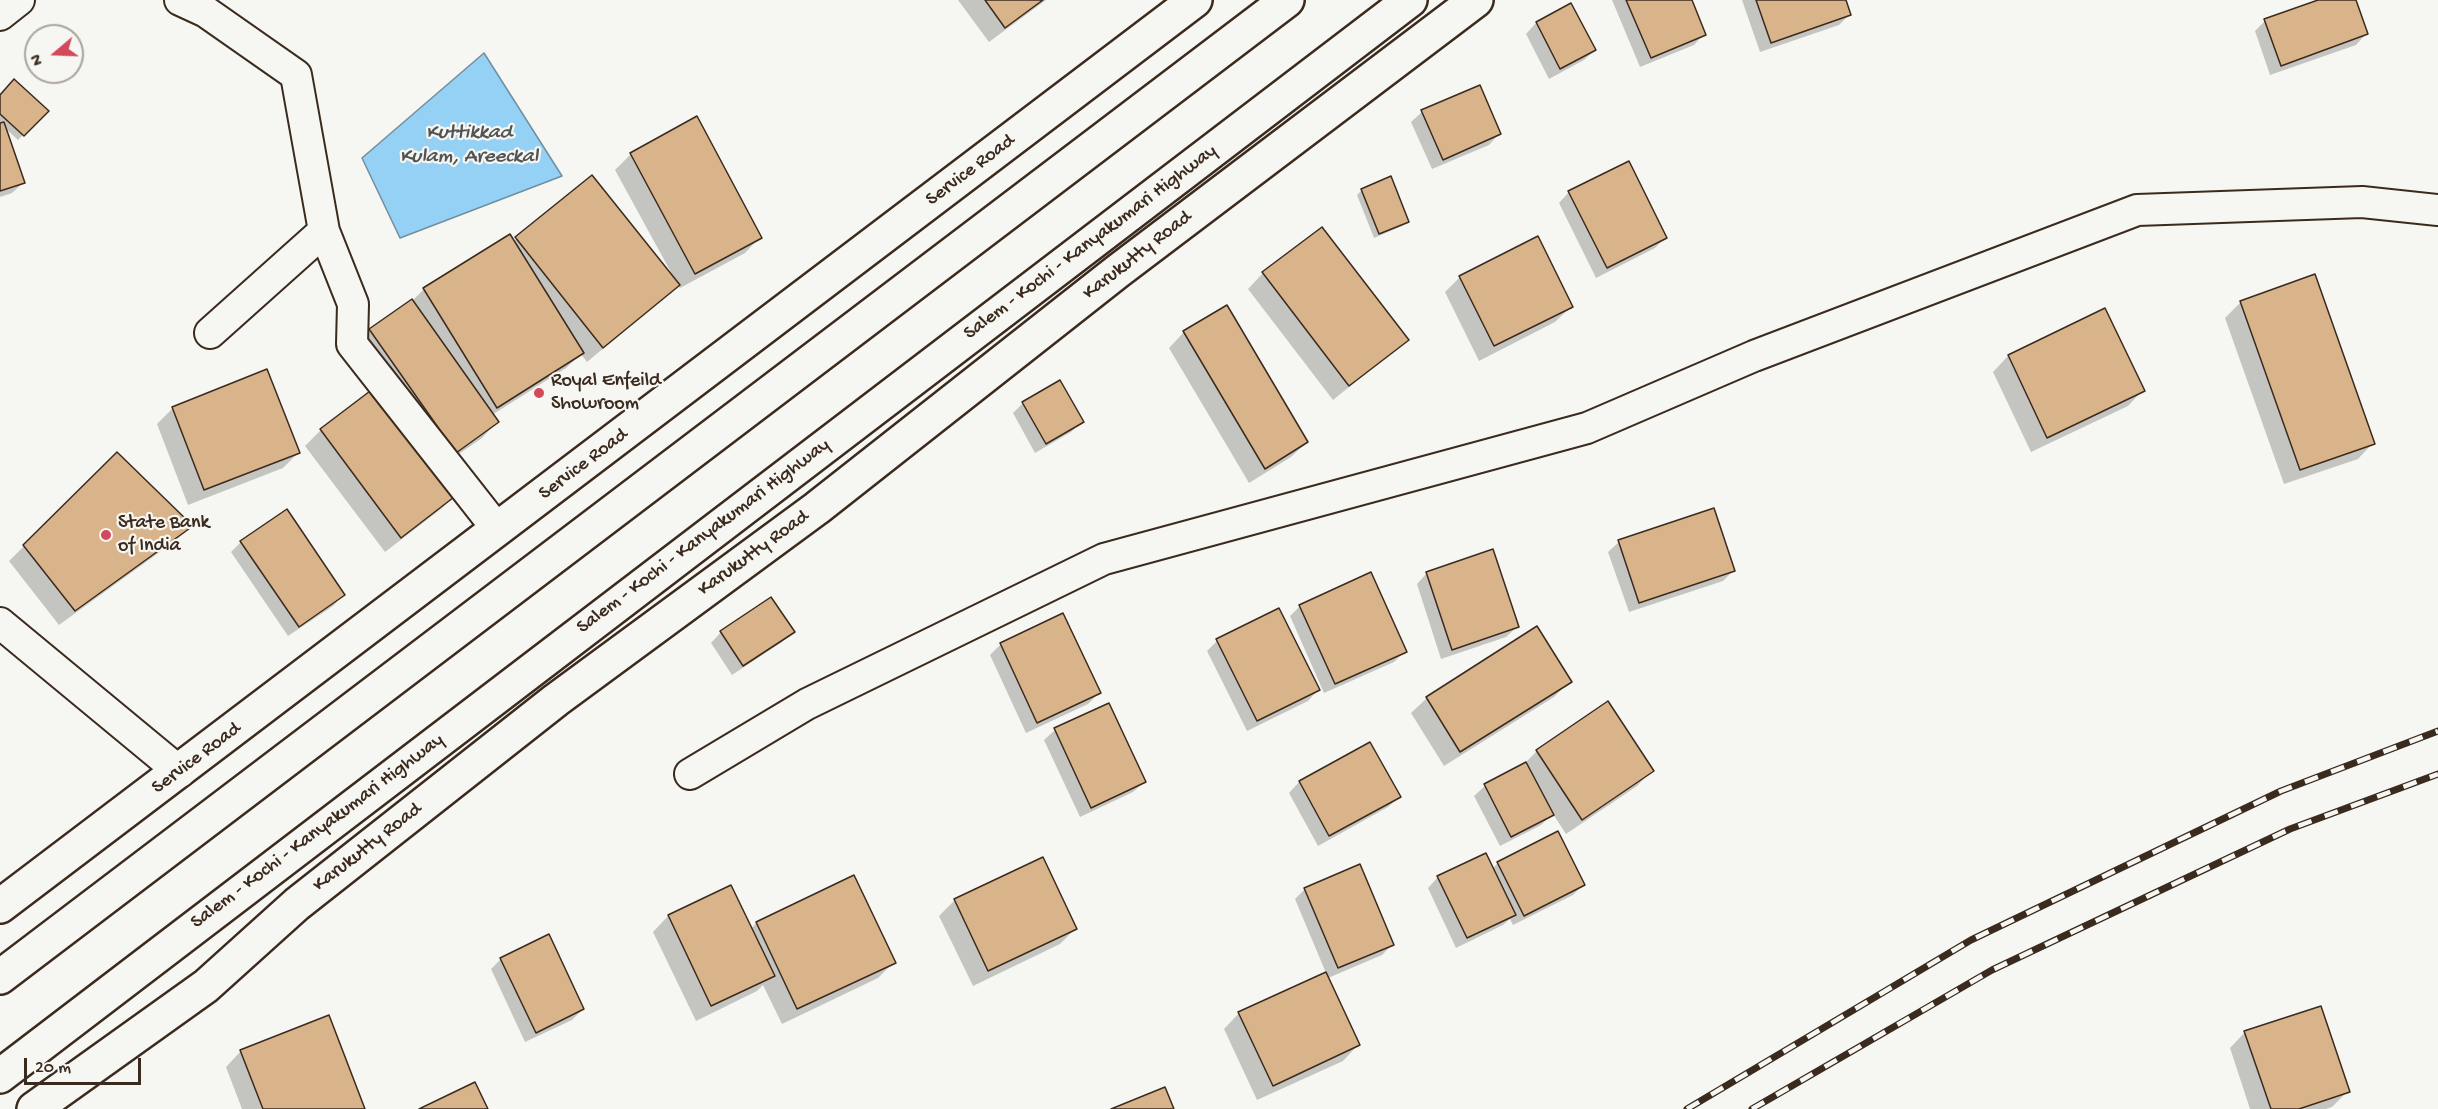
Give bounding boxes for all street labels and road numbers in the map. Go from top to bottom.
street label: Service Road [922,130,1020,212]
street label: Salem - Kochi - Kanyakumari Highway [960,140,1222,346]
street label: Karukutty Road [1079,206,1197,306]
street label: Service Road [535,424,633,506]
street label: Salem - Kochi - Kanyakumari Highway [573,434,835,640]
street label: Karukutty Road [694,506,814,602]
street label: Service Road [148,718,246,800]
street label: Salem - Kochi - Kanyakumari Highway [187,729,449,935]
street label: Karukutty Road [309,798,427,898]

